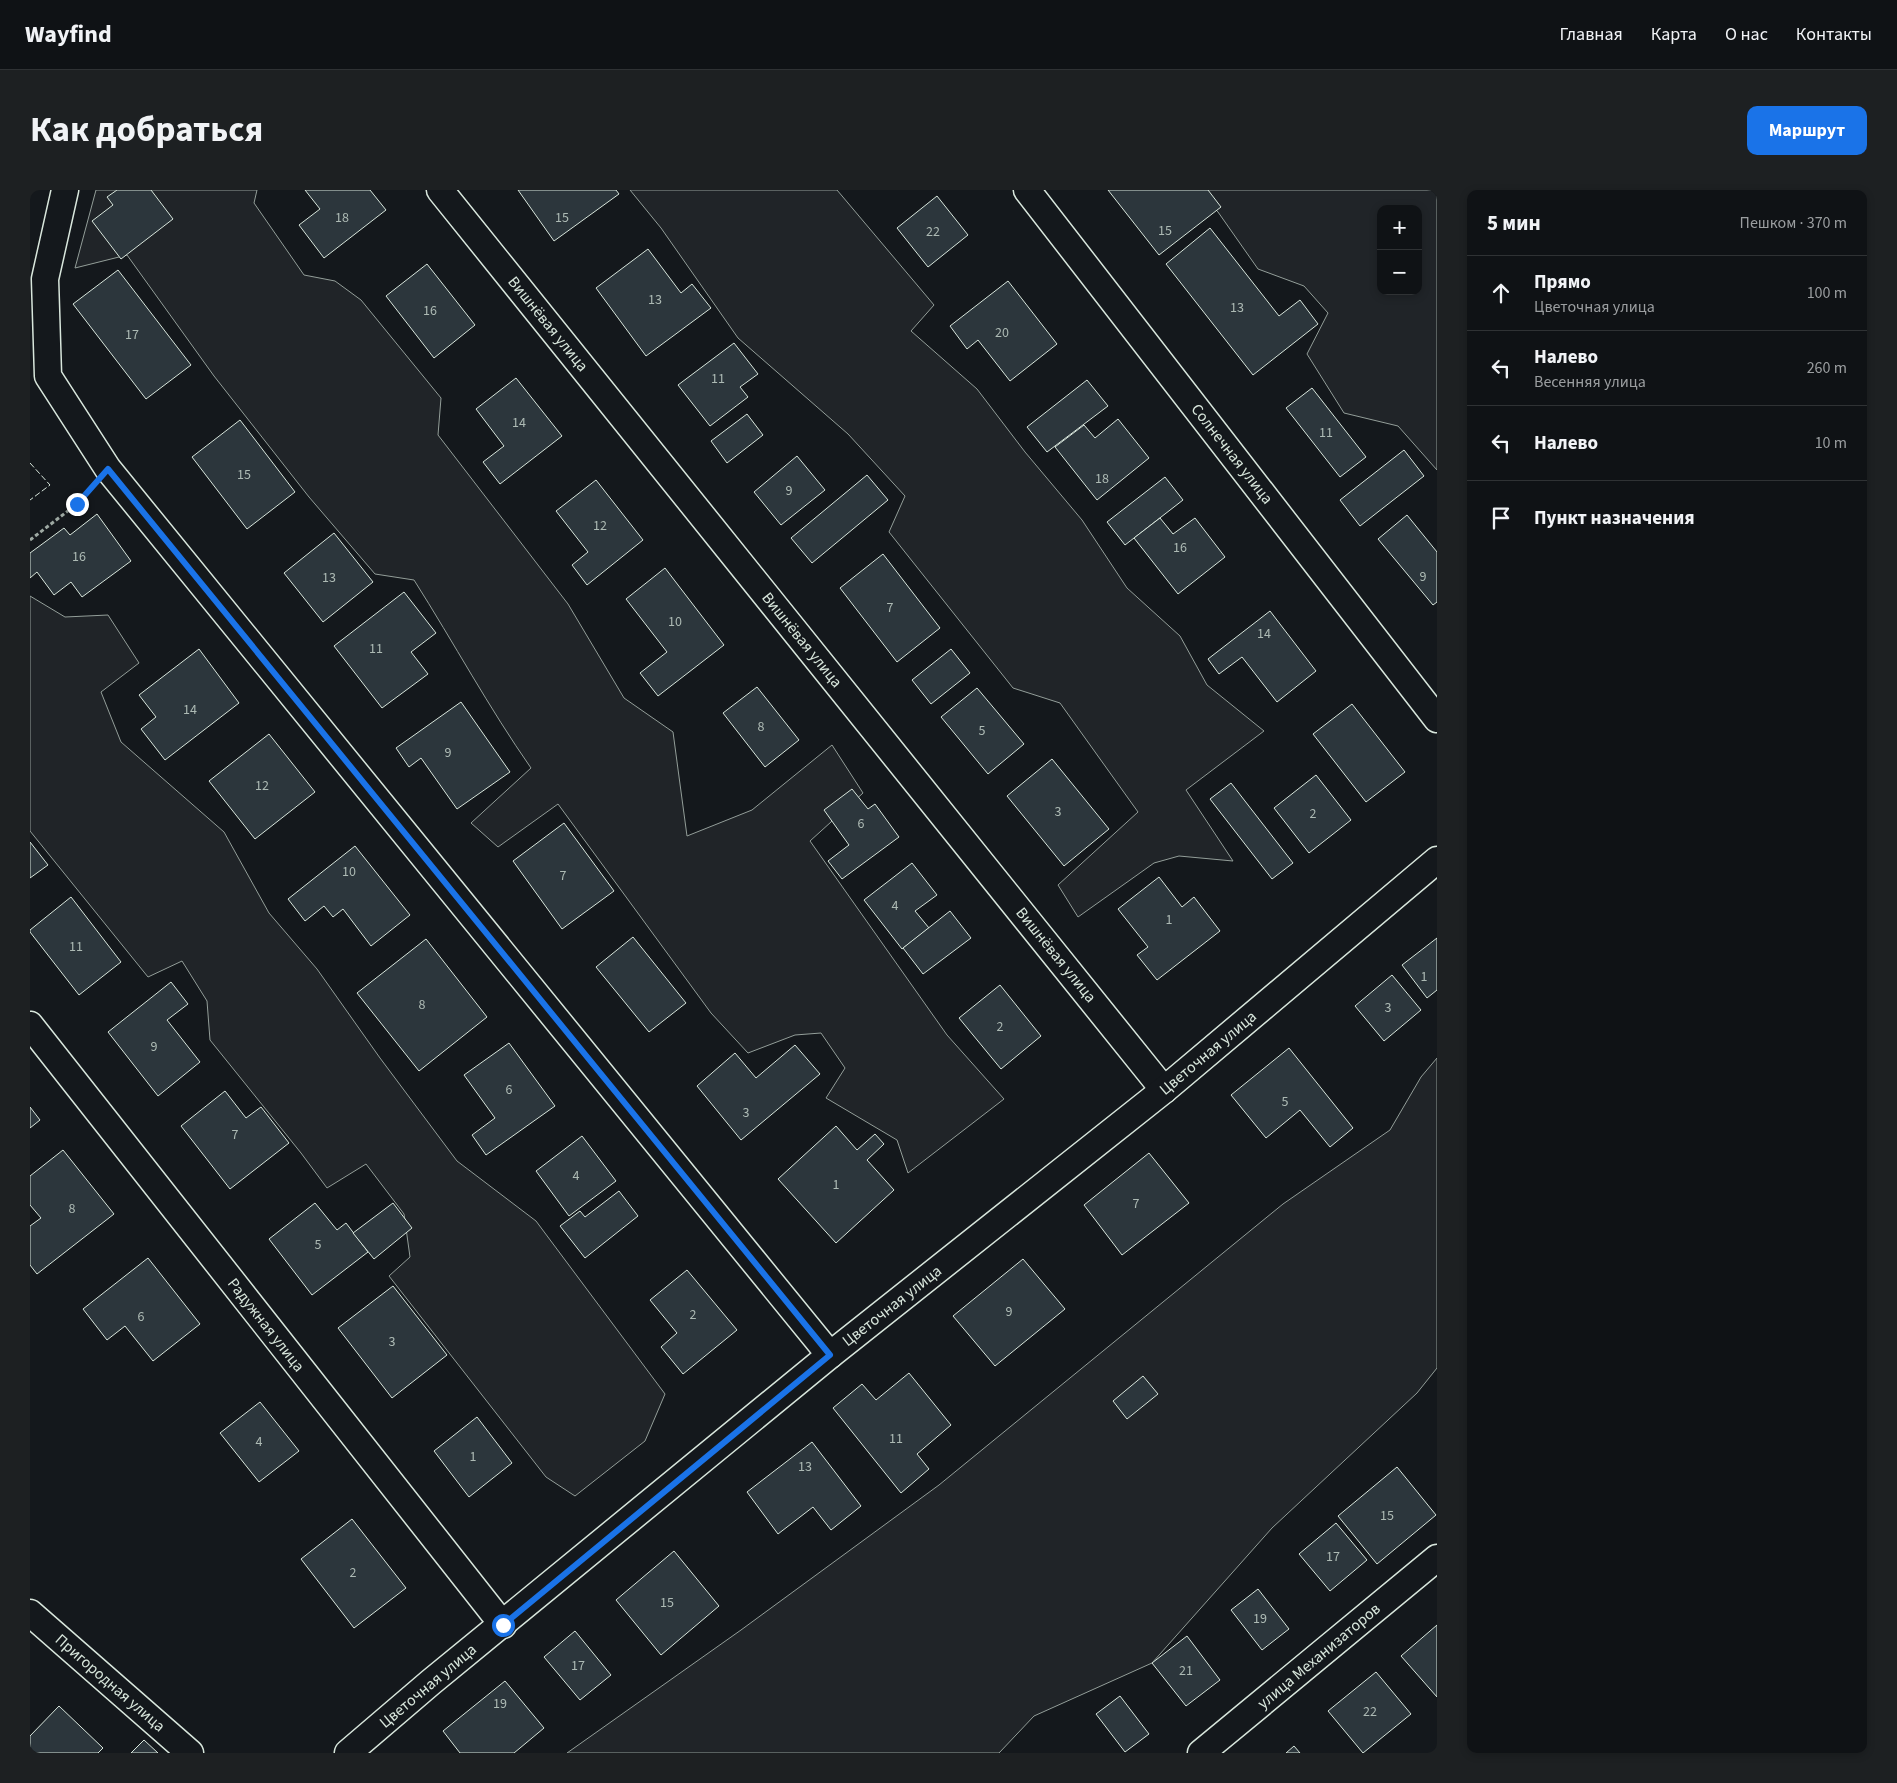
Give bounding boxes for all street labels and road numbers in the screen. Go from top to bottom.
street label: Вишнёвая улица [503,272,593,376]
street label: Солнечная улица [1186,399,1278,509]
street label: Вишнёвая улица [757,588,847,692]
street label: Вишнёвая улица [1011,903,1101,1007]
street label: Цветочная улица [1155,1006,1261,1100]
street label: Цветочная улица [838,1260,946,1352]
street label: Радужная улица [222,1273,310,1377]
street label: улица Механизаторов [1253,1598,1385,1714]
street label: Пригородная улица [50,1629,170,1737]
street label: Цветочная улица [375,1639,481,1733]

